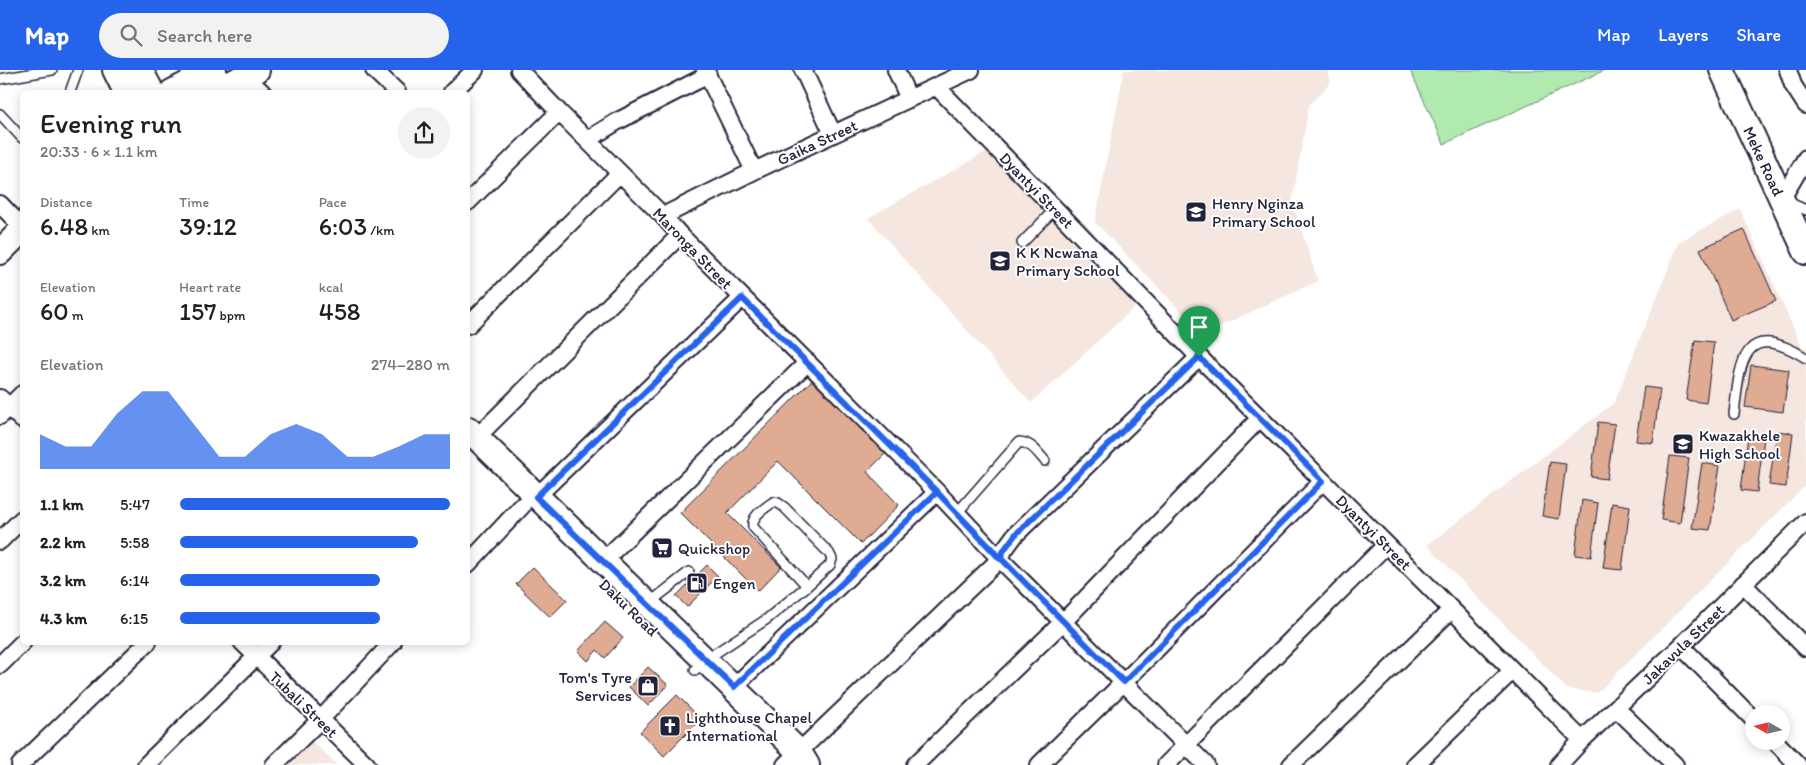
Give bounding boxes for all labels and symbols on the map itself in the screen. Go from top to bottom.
street label: Gaika Street [774,116,860,169]
street label: Meke Road [1739,123,1788,199]
street label: Dyantyi Street [996,148,1078,232]
place label: Henry Nginza Primary School [1212,194,1316,231]
school or university icon: Henry Nginza Primary School [1184,200,1208,224]
street label: Maronga Street [649,204,736,293]
place label: K K Ncwana Primary School [1016,243,1120,280]
school or university icon: K K Ncwana Primary School [988,249,1012,273]
pin [1178,306,1220,357]
place label: Kwazakhele High School [1699,426,1781,463]
school or university icon: Kwazakhele High School [1671,432,1695,456]
street label: Dyantyi Street [1332,491,1415,574]
supermarket icon: Quickshop [650,536,674,560]
place label: Quickshop [678,539,750,558]
fuel station icon: Engen [685,571,709,595]
place label: Engen [713,574,756,593]
street label: Daku Road [595,575,662,640]
street label: Jakavula Street [1638,600,1728,688]
street label: Tubali Street [266,667,342,742]
place label: Tom's Tyre Services [559,668,632,705]
shop icon: Tom's Tyre Services [636,674,660,698]
north arrow [1745,705,1790,750]
place label: Lighthouse Chapel International [686,708,812,745]
church icon: Lighthouse Chapel International [658,714,682,738]

